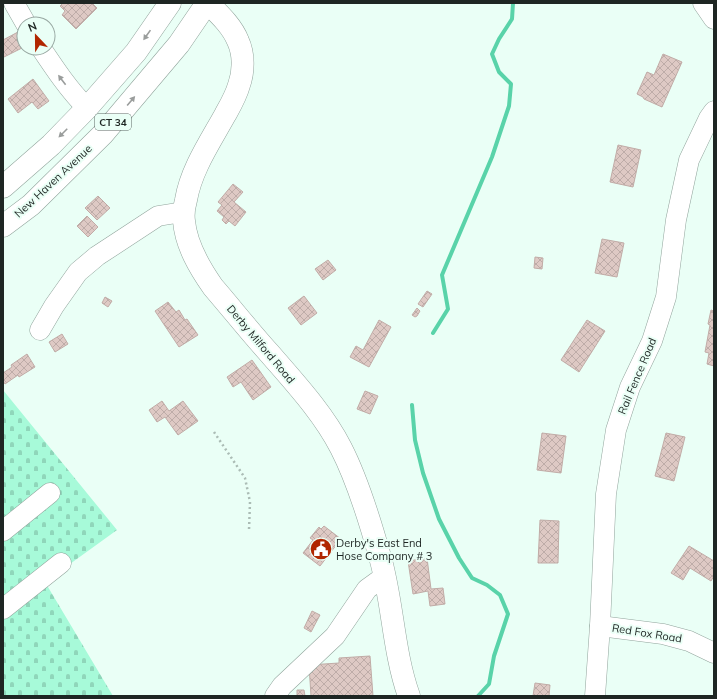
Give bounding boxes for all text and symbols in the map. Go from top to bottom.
north arrow [16,16,56,56]
text: N [26,19,39,35]
one-way arrow [143,30,151,40]
one-way arrow [58,74,66,85]
one-way arrow [126,96,135,106]
road number: CT 34 [95,114,131,130]
one-way arrow [58,128,67,138]
street label: New Haven Avenue [11,141,95,221]
street label: Derby Milford Road [224,302,298,386]
street label: Rail Fence Road [615,336,659,416]
public building icon: Derby's East End Hose Company # 3 [308,536,334,562]
place label: Derby's East End Hose Company # 3 [336,536,432,563]
street label: Red Fox Road [611,621,683,645]

